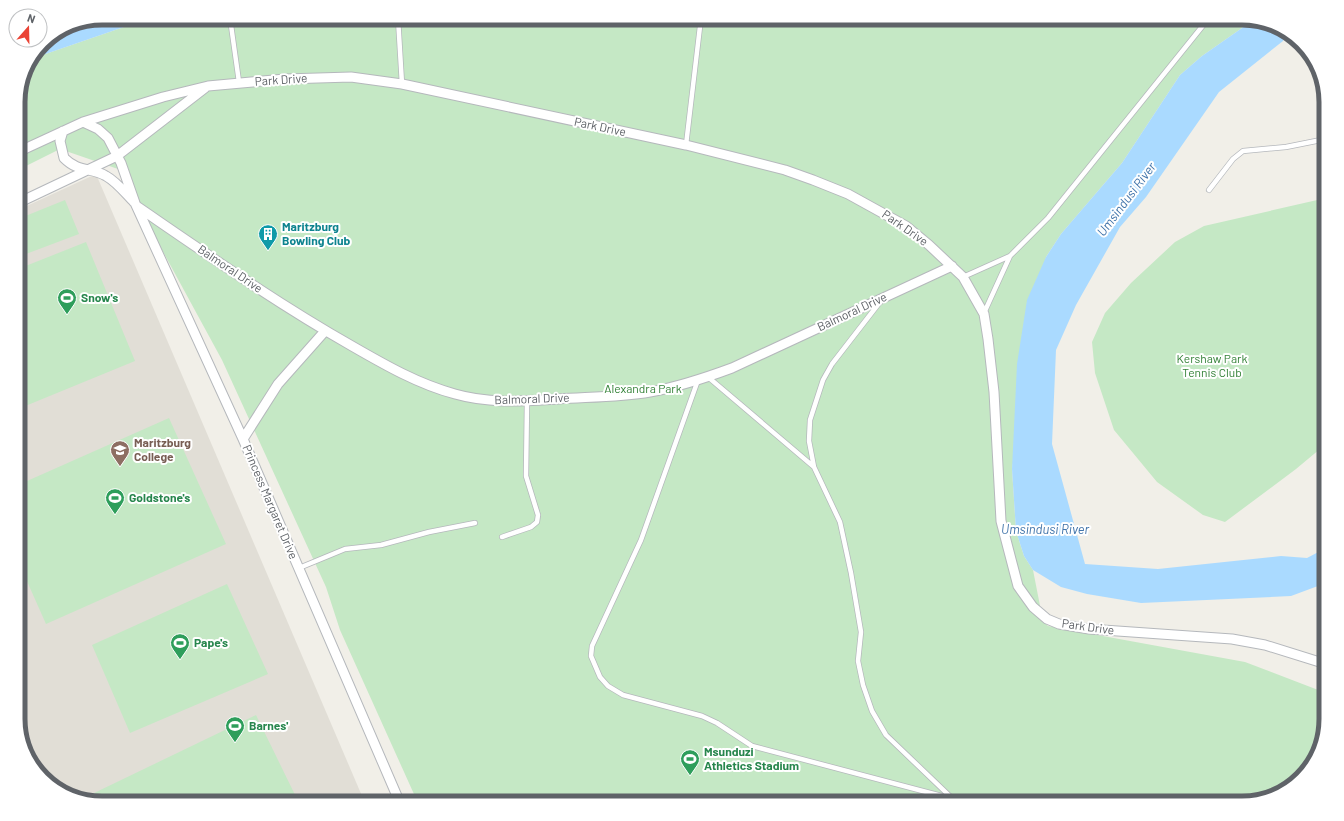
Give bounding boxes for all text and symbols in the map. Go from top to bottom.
north arrow [8,8,48,48]
text: N [26,11,37,25]
street label: Park Drive [254,70,308,88]
street label: Park Drive [573,114,627,138]
water label: Umsindusi River [1093,159,1159,239]
street label: Park Drive [880,206,931,248]
place label: Maritzburg Bowling Club [282,219,351,247]
building icon: Maritzburg Bowling Club [257,223,279,251]
street label: Balmoral Drive [196,241,266,295]
sports icon: Snow's [56,287,78,315]
street label: Balmoral Drive [815,289,889,333]
place label: Snow's [81,290,118,304]
park label: Kershaw Park Tennis Club [1177,351,1247,379]
park label: Alexandra Park [604,381,682,395]
street label: Balmoral Drive [494,390,570,406]
place label: Maritzburg College [134,435,191,463]
school or university icon: Maritzburg College [109,439,131,467]
street label: Princess Margaret Drive [240,442,301,561]
sports icon: Goldstone's [104,487,126,515]
place label: Goldstone's [129,490,190,504]
water label: Umsindusi River [1001,521,1089,537]
street label: Park Drive [1061,615,1115,637]
sports icon: Pape's [169,632,191,660]
place label: Pape's [194,635,228,649]
sports icon: Barnes' [224,715,246,743]
place label: Barnes' [249,718,288,732]
place label: Msunduzi Athletics Stadium [704,744,799,772]
sports icon: Msunduzi Athletics Stadium [679,748,701,776]

